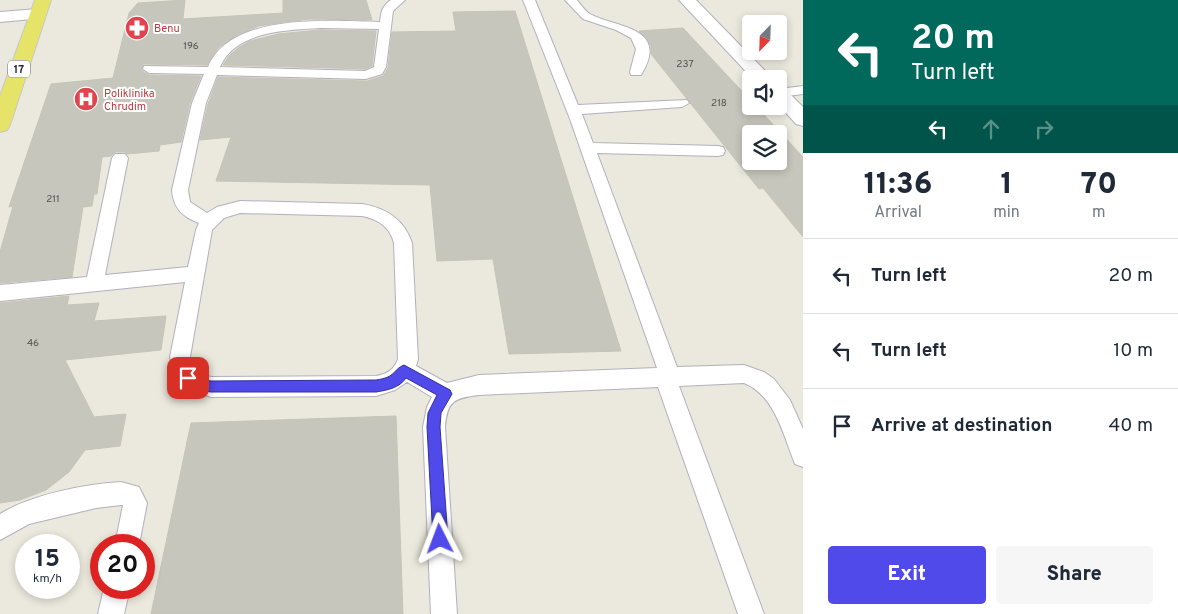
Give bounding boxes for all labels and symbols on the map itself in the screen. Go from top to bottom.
pharmacy icon: Benu [124,15,150,41]
north arrow [742,15,788,60]
place label: Benu [154,22,180,36]
house number: 196 [183,40,199,53]
house number: 237 [676,58,694,71]
road number: 17 [8,61,30,78]
hospital icon: Poliklinika Chrudim [73,86,99,112]
place label: Poliklinika Chrudim [104,87,155,114]
house number: 218 [711,97,727,110]
house number: 211 [46,193,60,206]
house number: 46 [27,337,39,350]
pin [167,357,209,399]
position arrow [413,512,465,564]
speed limit sign: 20 [90,534,155,599]

